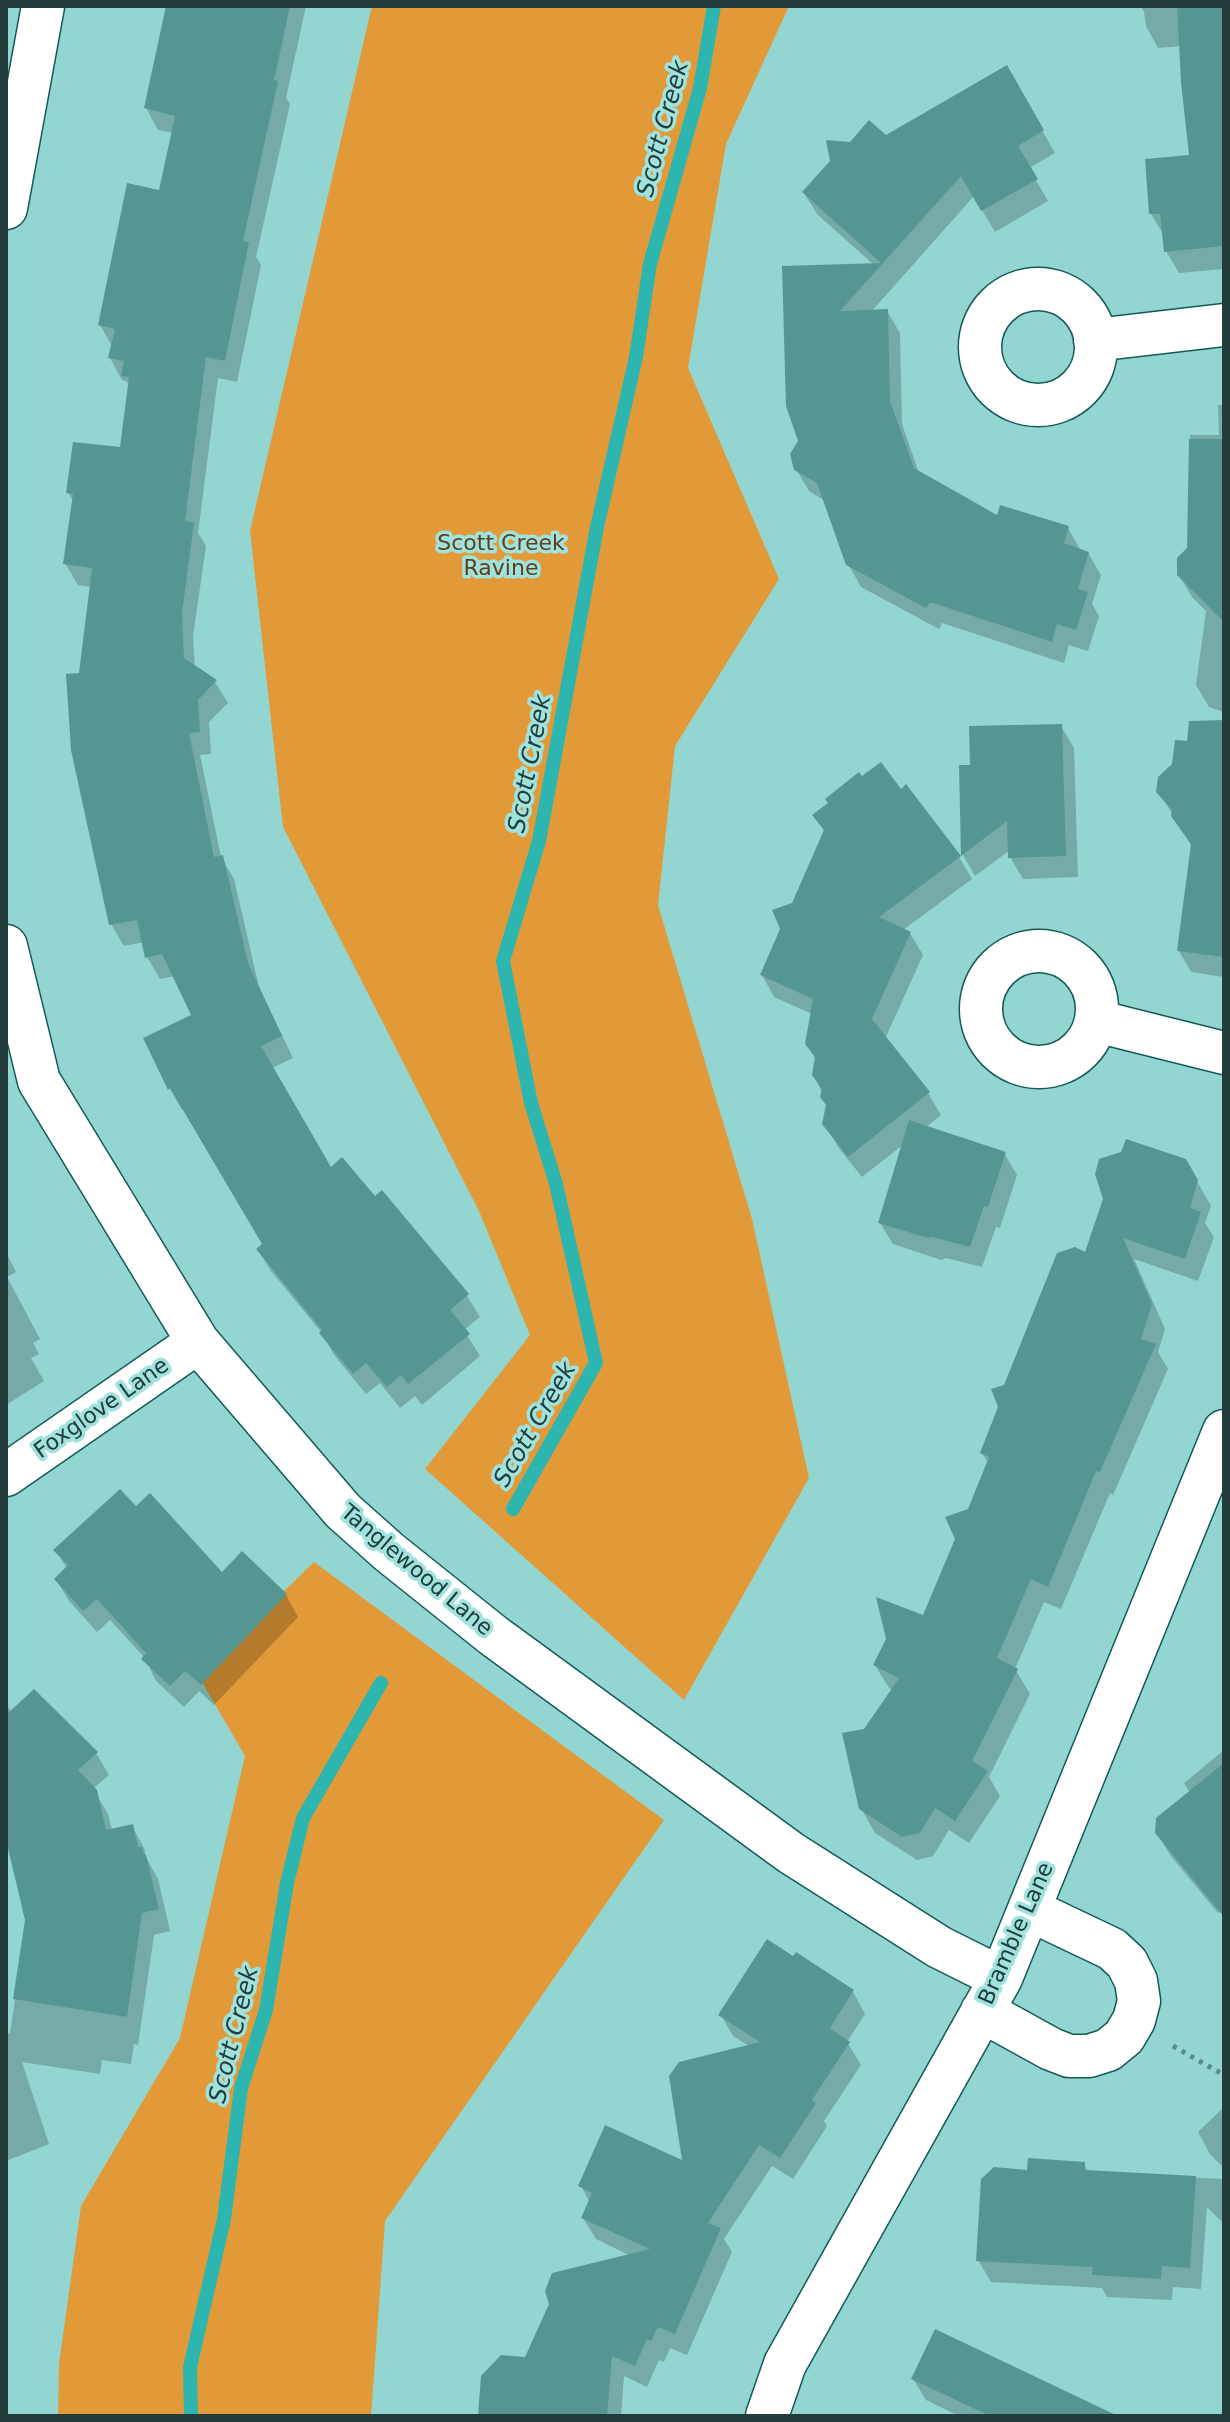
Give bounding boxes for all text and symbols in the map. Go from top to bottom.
water label: Scott Creek [632,58,696,200]
park label: Scott Creek Ravine [437,531,565,582]
water label: Scott Creek [504,693,558,835]
street label: Foxglove Lane [30,1353,174,1465]
water label: Scott Creek [489,1357,583,1493]
street label: Tanglewood Lane [335,1500,497,1642]
street label: Bramble Lane [974,1859,1060,2009]
water label: Scott Creek [204,1964,266,2106]

